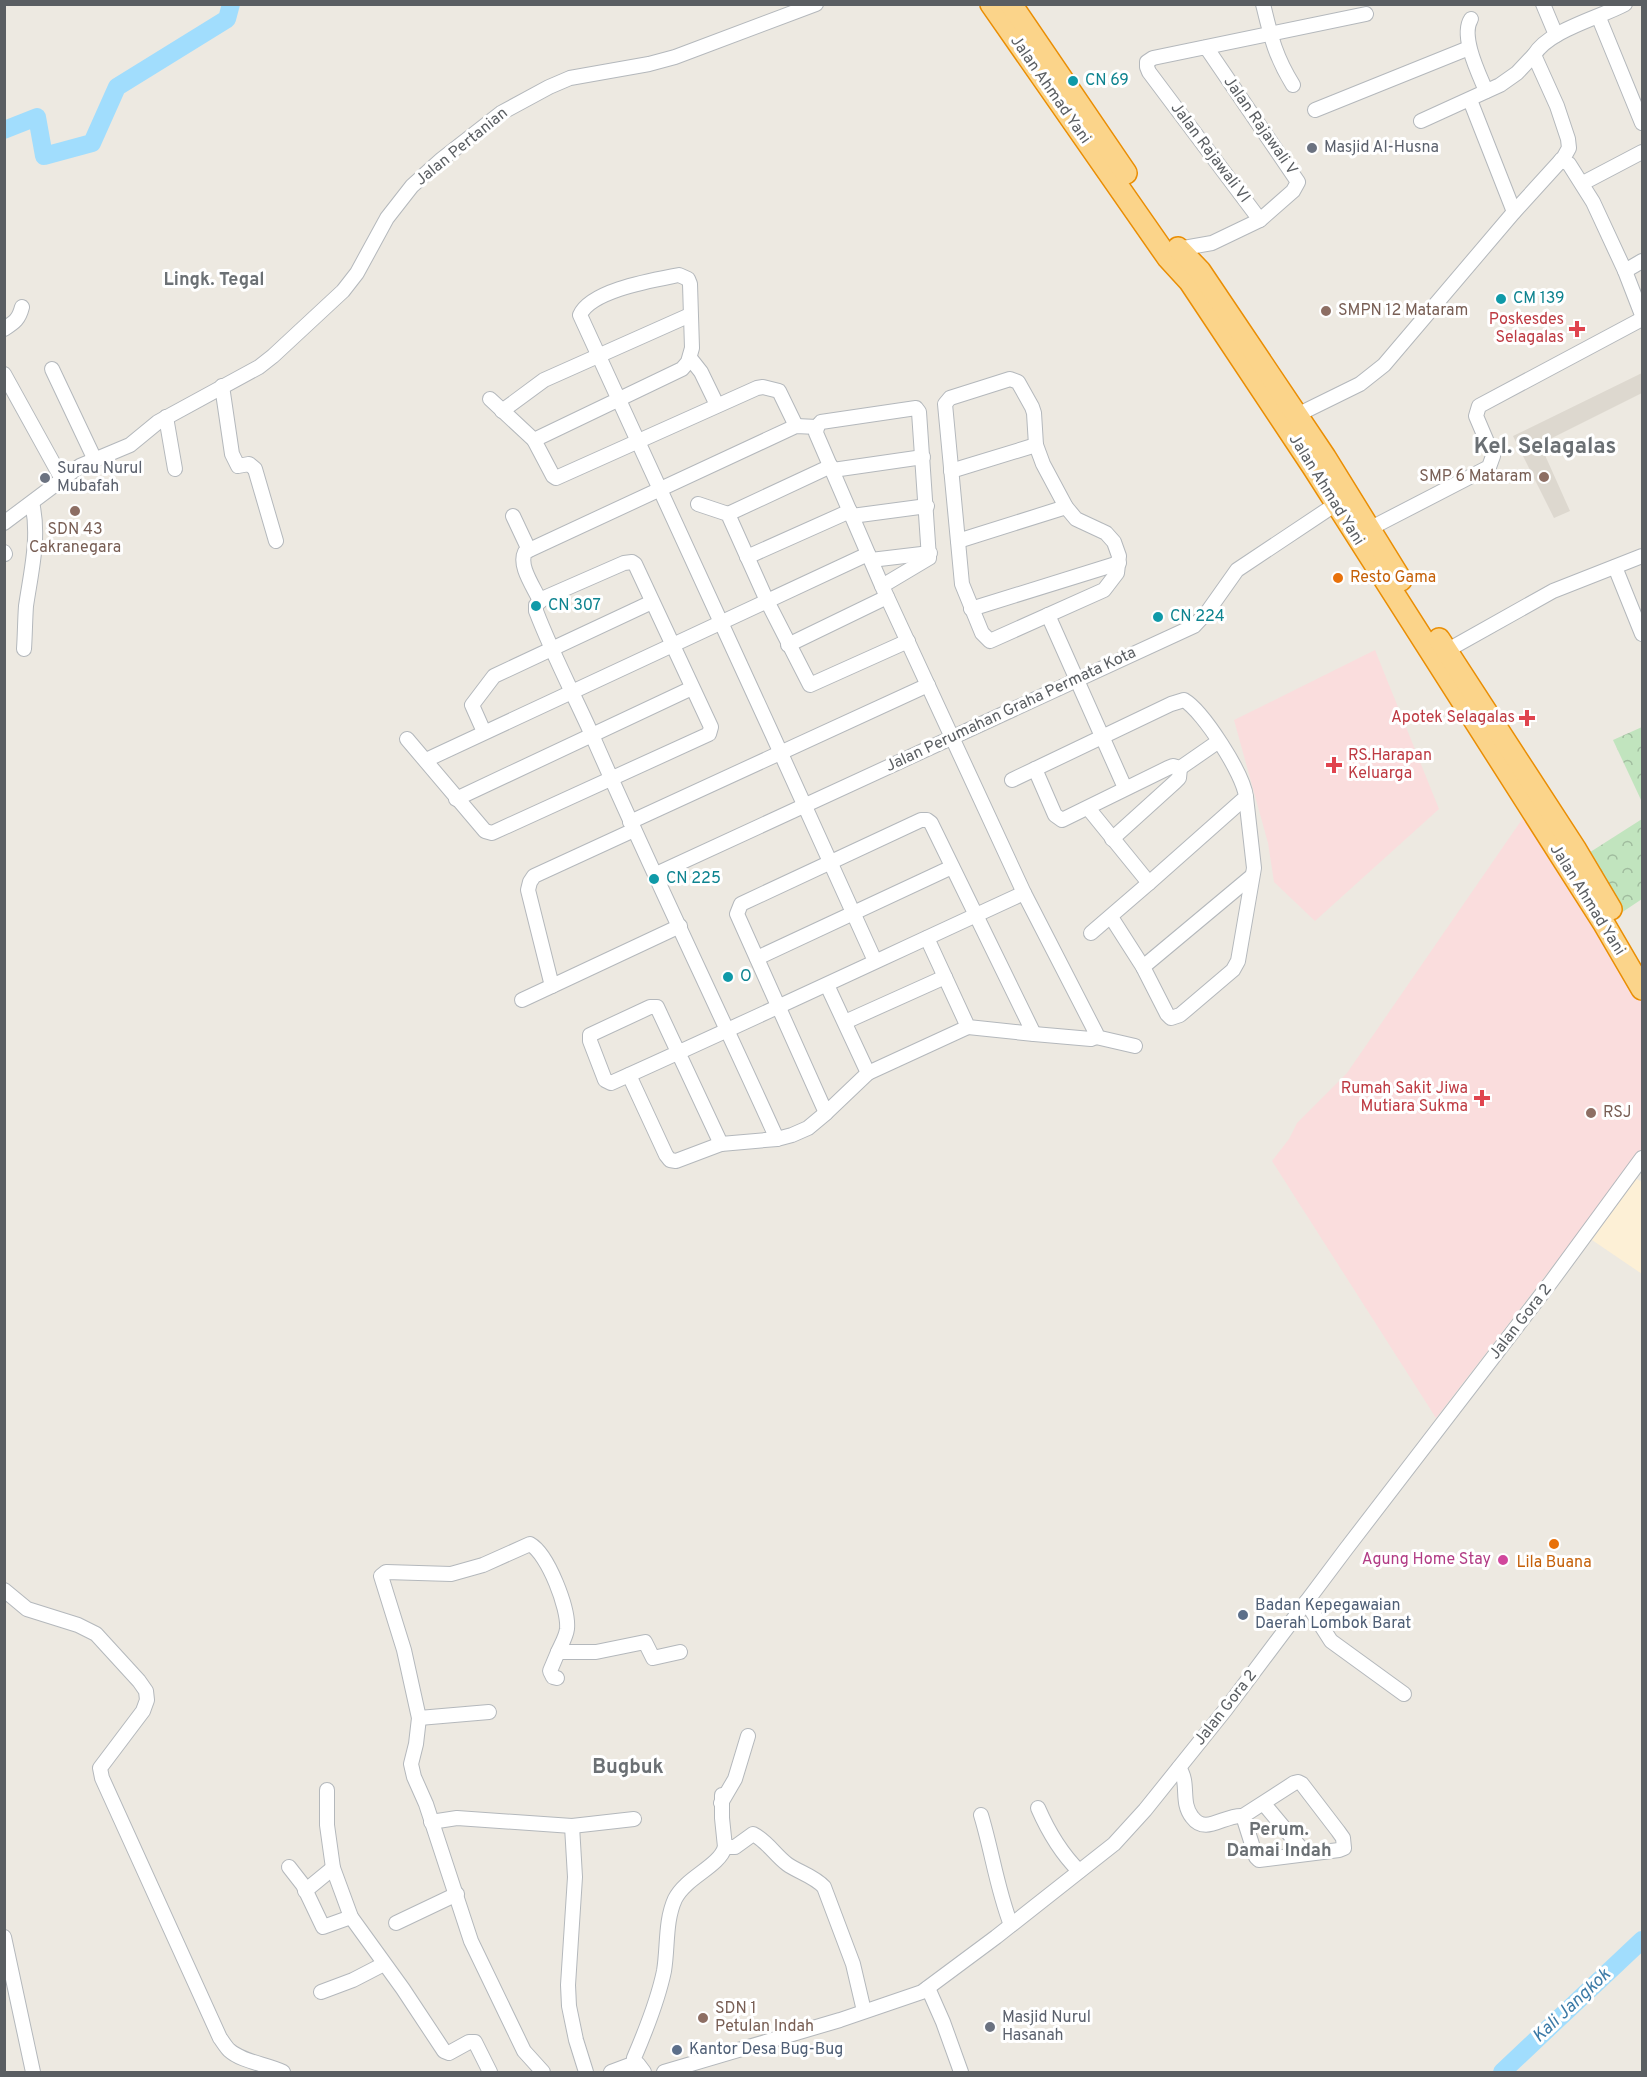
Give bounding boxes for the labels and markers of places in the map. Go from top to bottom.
place label: CN 69 [1085,71,1129,91]
marker: CN 69 [1066,74,1080,88]
place label: Masjid Al-Husna [1324,138,1439,158]
marker: Masjid Al-Husna [1305,141,1319,155]
place label: CM 139 [1513,289,1565,309]
marker: CM 139 [1494,292,1508,306]
place label: SMPN 12 Mataram [1338,301,1468,321]
marker: SMPN 12 Mataram [1319,304,1333,318]
place label: Poskesdes Selagalas [1489,310,1564,348]
marker: Poskesdes Selagalas [1568,320,1586,338]
place label: Surau Nurul Mubafah [57,459,143,497]
place label: SMP 6 Mataram [1419,467,1532,487]
marker: SMP 6 Mataram [1537,470,1551,484]
marker: Surau Nurul Mubafah [38,471,52,485]
marker: SDN 43 Cakranegara [68,504,82,518]
place label: SDN 43 Cakranegara [29,520,121,558]
place label: Resto Gama [1350,568,1436,588]
marker: Resto Gama [1331,571,1345,585]
place label: CN 307 [548,596,601,616]
marker: CN 307 [529,599,543,613]
place label: CN 224 [1170,607,1225,627]
marker: CN 224 [1151,610,1165,624]
place label: Apotek Selagalas [1391,708,1515,728]
marker: Apotek Selagalas [1520,711,1534,725]
place label: RS.Harapan Keluarga [1348,746,1432,784]
marker: RS.Harapan Keluarga [1325,756,1343,774]
place label: CN 225 [666,869,721,889]
marker: CN 225 [647,872,661,886]
place label: O [740,967,752,987]
marker: O [721,970,735,984]
place label: Rumah Sakit Jiwa Mutiara Sukma [1341,1079,1468,1117]
marker: Rumah Sakit Jiwa Mutiara Sukma [1473,1089,1491,1107]
place label: RSJ [1603,1103,1632,1123]
marker: RSJ [1584,1106,1598,1120]
marker: Lila Buana [1547,1537,1561,1551]
place label: Agung Home Stay [1362,1550,1491,1570]
marker: Agung Home Stay [1496,1553,1510,1567]
place label: Lila Buana [1516,1553,1592,1573]
place label: Badan Kepegawaian Daerah Lombok Barat [1255,1596,1411,1634]
marker: Badan Kepegawaian Daerah Lombok Barat [1236,1608,1250,1622]
place label: SDN 1 Petulan Indah [715,1999,814,2037]
place label: Masjid Nurul Hasanah [1002,2008,1091,2046]
marker: SDN 1 Petulan Indah [696,2011,710,2025]
marker: Masjid Nurul Hasanah [983,2020,997,2034]
place label: Kantor Desa Bug-Bug [689,2040,843,2060]
marker: Kantor Desa Bug-Bug [670,2043,684,2057]

